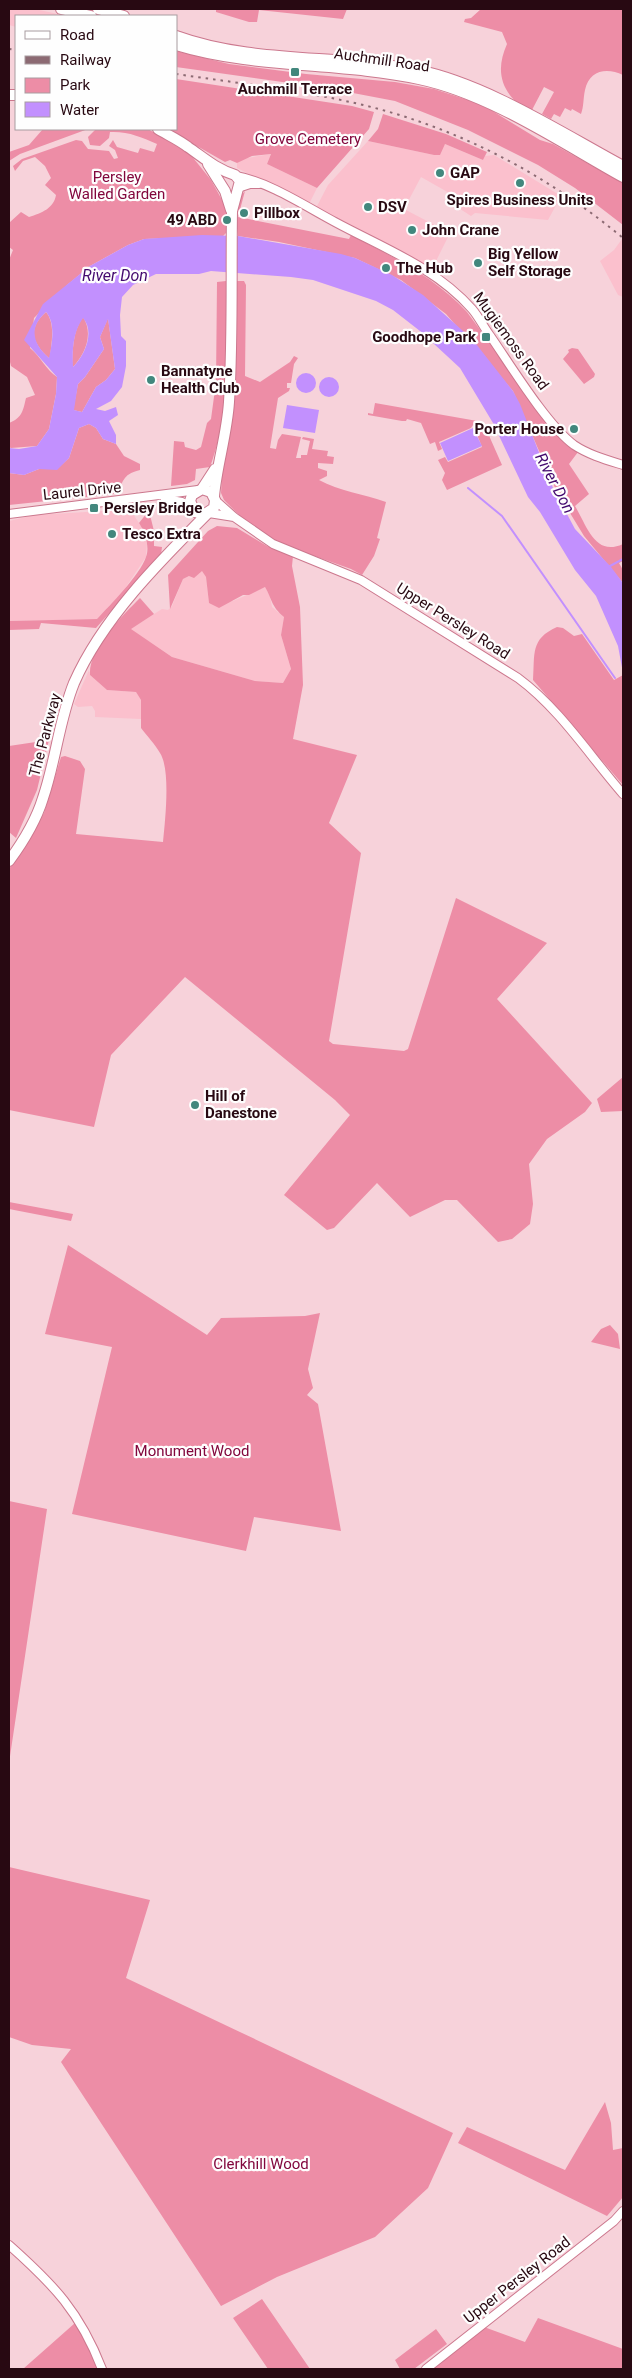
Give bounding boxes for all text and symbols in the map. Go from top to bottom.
legend [15,15,178,130]
text: Road [60,26,94,44]
street label: Auchmill Road [333,44,431,76]
text: Railway [60,51,111,69]
marker: Auchmill Terrace [289,66,301,78]
text: Park [60,76,91,94]
place label: Auchmill Terrace [238,80,352,98]
text: Water [60,101,99,119]
park label: Grove Cemetery [255,130,361,148]
place label: GAP [450,164,480,182]
marker: GAP [434,167,446,179]
park label: Persley Walled Garden [69,168,165,203]
marker: Spires Business Units [514,177,526,189]
place label: Spires Business Units [447,191,594,209]
place label: DSV [378,198,407,216]
marker: DSV [362,201,374,213]
place label: Pillbox [254,204,300,222]
marker: Pillbox [238,207,250,219]
place label: 49 ABD [167,211,217,229]
marker: 49 ABD [221,214,233,226]
place label: John Crane [422,221,499,239]
marker: John Crane [406,224,418,236]
place label: Big Yellow Self Storage [488,245,571,280]
marker: Big Yellow Self Storage [472,257,484,269]
place label: The Hub [396,259,453,277]
marker: The Hub [380,262,392,274]
water label: River Don [82,266,148,285]
street label: Mugiemoss Road [469,288,553,394]
place label: Goodhope Park [372,328,477,346]
marker: Goodhope Park [480,331,492,343]
place label: Bannatyne Health Club [161,362,240,397]
marker: Bannatyne Health Club [145,374,157,386]
place label: Porter House [474,420,564,438]
marker: Porter House [568,423,580,435]
water label: River Don [531,449,579,517]
street label: Laurel Drive [42,478,122,504]
place label: Persley Bridge [104,499,202,517]
marker: Persley Bridge [88,502,100,514]
place label: Tesco Extra [122,525,201,543]
marker: Tesco Extra [106,528,118,540]
street label: Upper Persley Road [393,579,513,663]
street label: The Parkway [25,691,65,779]
place label: Hill of Danestone [205,1087,277,1122]
marker: Hill of Danestone [189,1099,201,1111]
park label: Monument Wood [135,1442,249,1460]
park label: Clerkhill Wood [213,2155,309,2173]
street label: Upper Persley Road [460,2233,574,2327]

